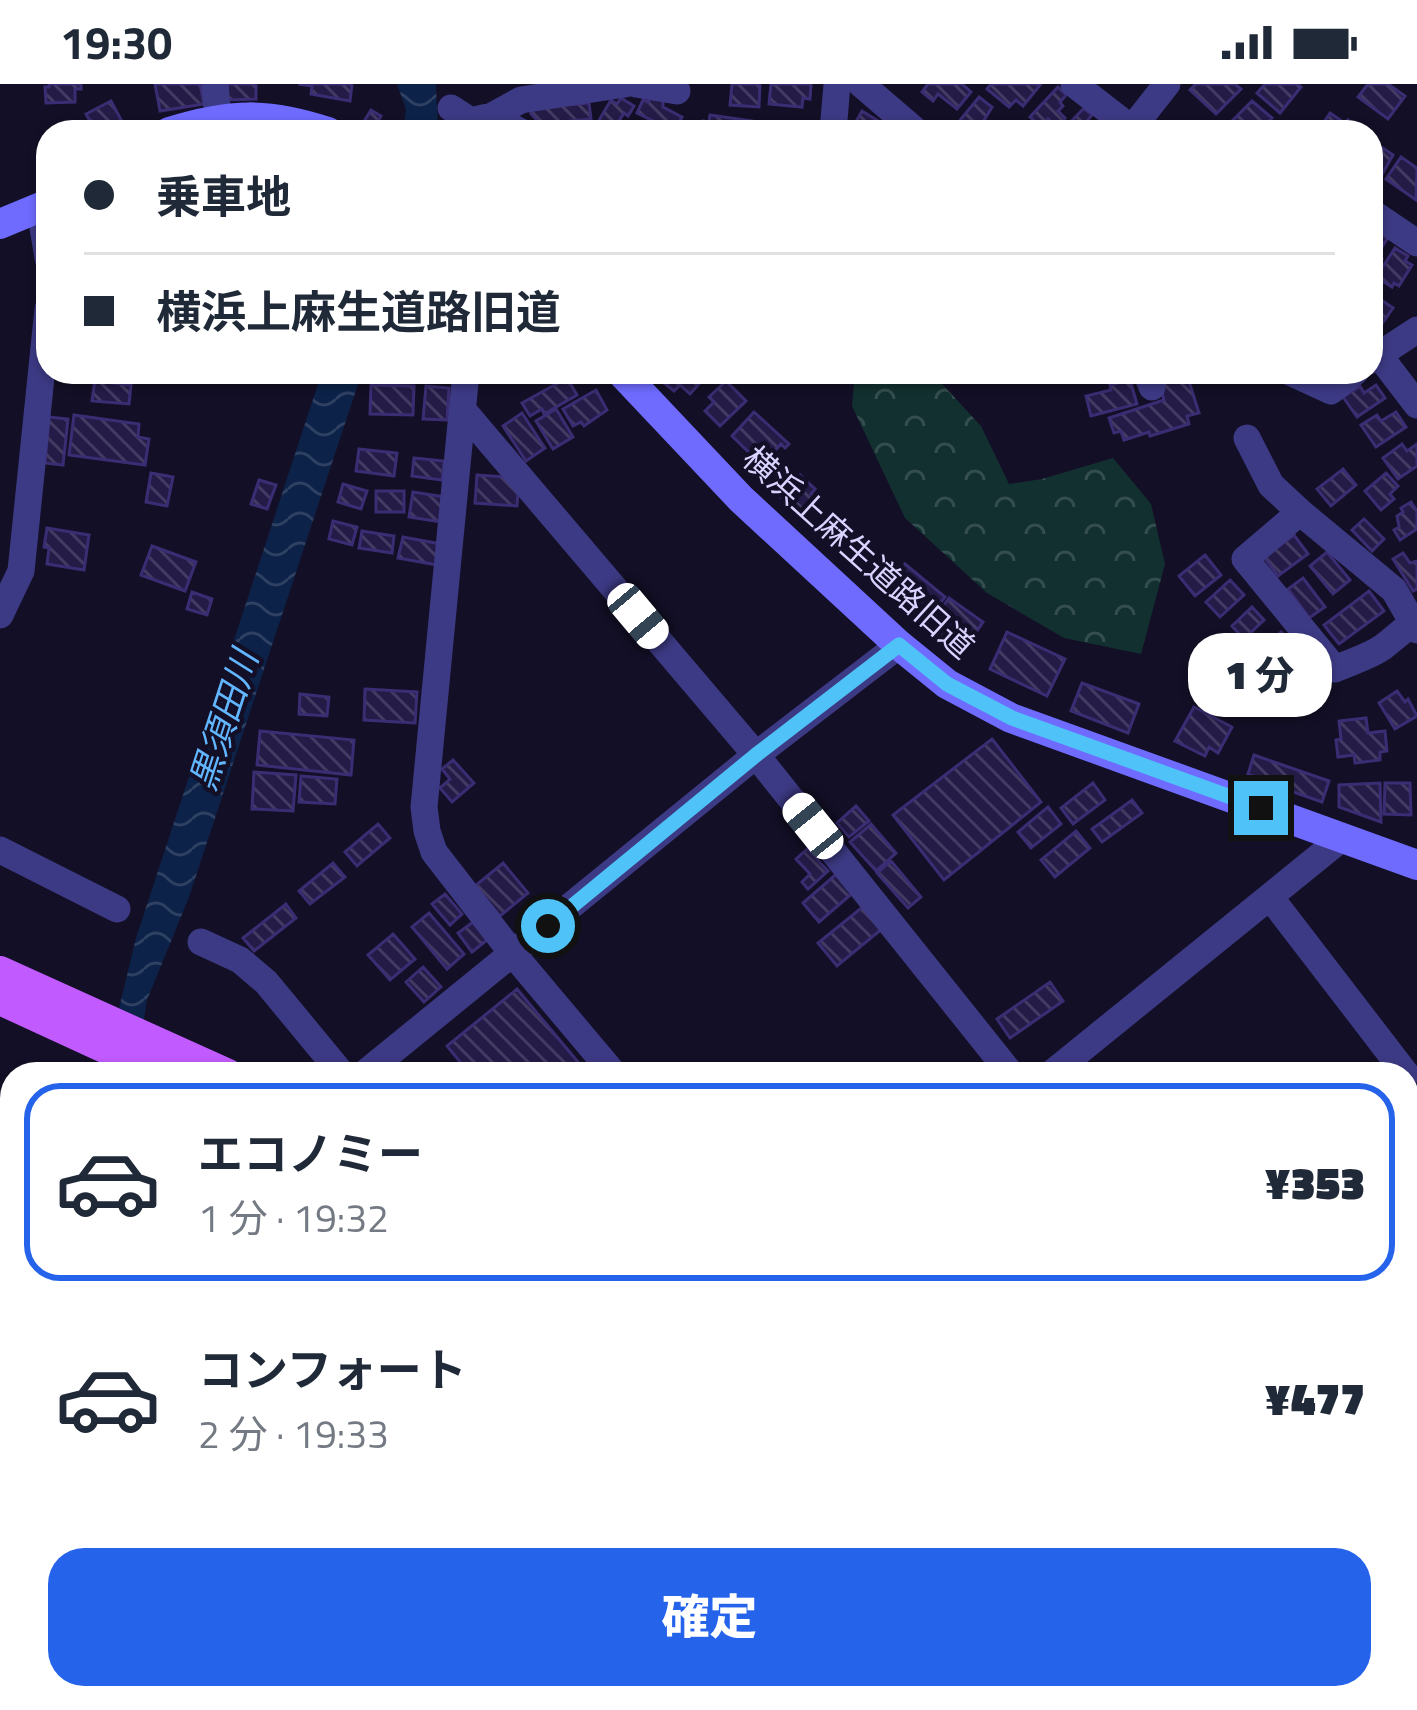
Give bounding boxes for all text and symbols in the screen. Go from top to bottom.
text: 19:30 [60,8,172,76]
text: 乗車地 [156,162,291,230]
text: 横浜上麻生道路旧道 [156,277,561,345]
street label: 横浜上麻生道路旧道 [732,434,986,670]
car [601,577,675,655]
callout: 1 分 [1189,634,1333,718]
water label: 黒須田川 [175,639,273,797]
text: 1 分 [1226,645,1294,704]
route end [1234,781,1288,835]
car [776,787,850,865]
route start [521,899,575,953]
text: エコノミー [198,1119,423,1187]
icon: car [54,1128,162,1236]
text: ¥353 [1265,1148,1365,1216]
text: 1 分 · 19:32 [198,1188,389,1247]
text: コンフォート [198,1335,467,1403]
icon: car [54,1344,162,1452]
text: ¥477 [1265,1364,1365,1432]
text: 2 分 · 19:33 [198,1404,389,1463]
button: 確定 [48,1548,1371,1686]

